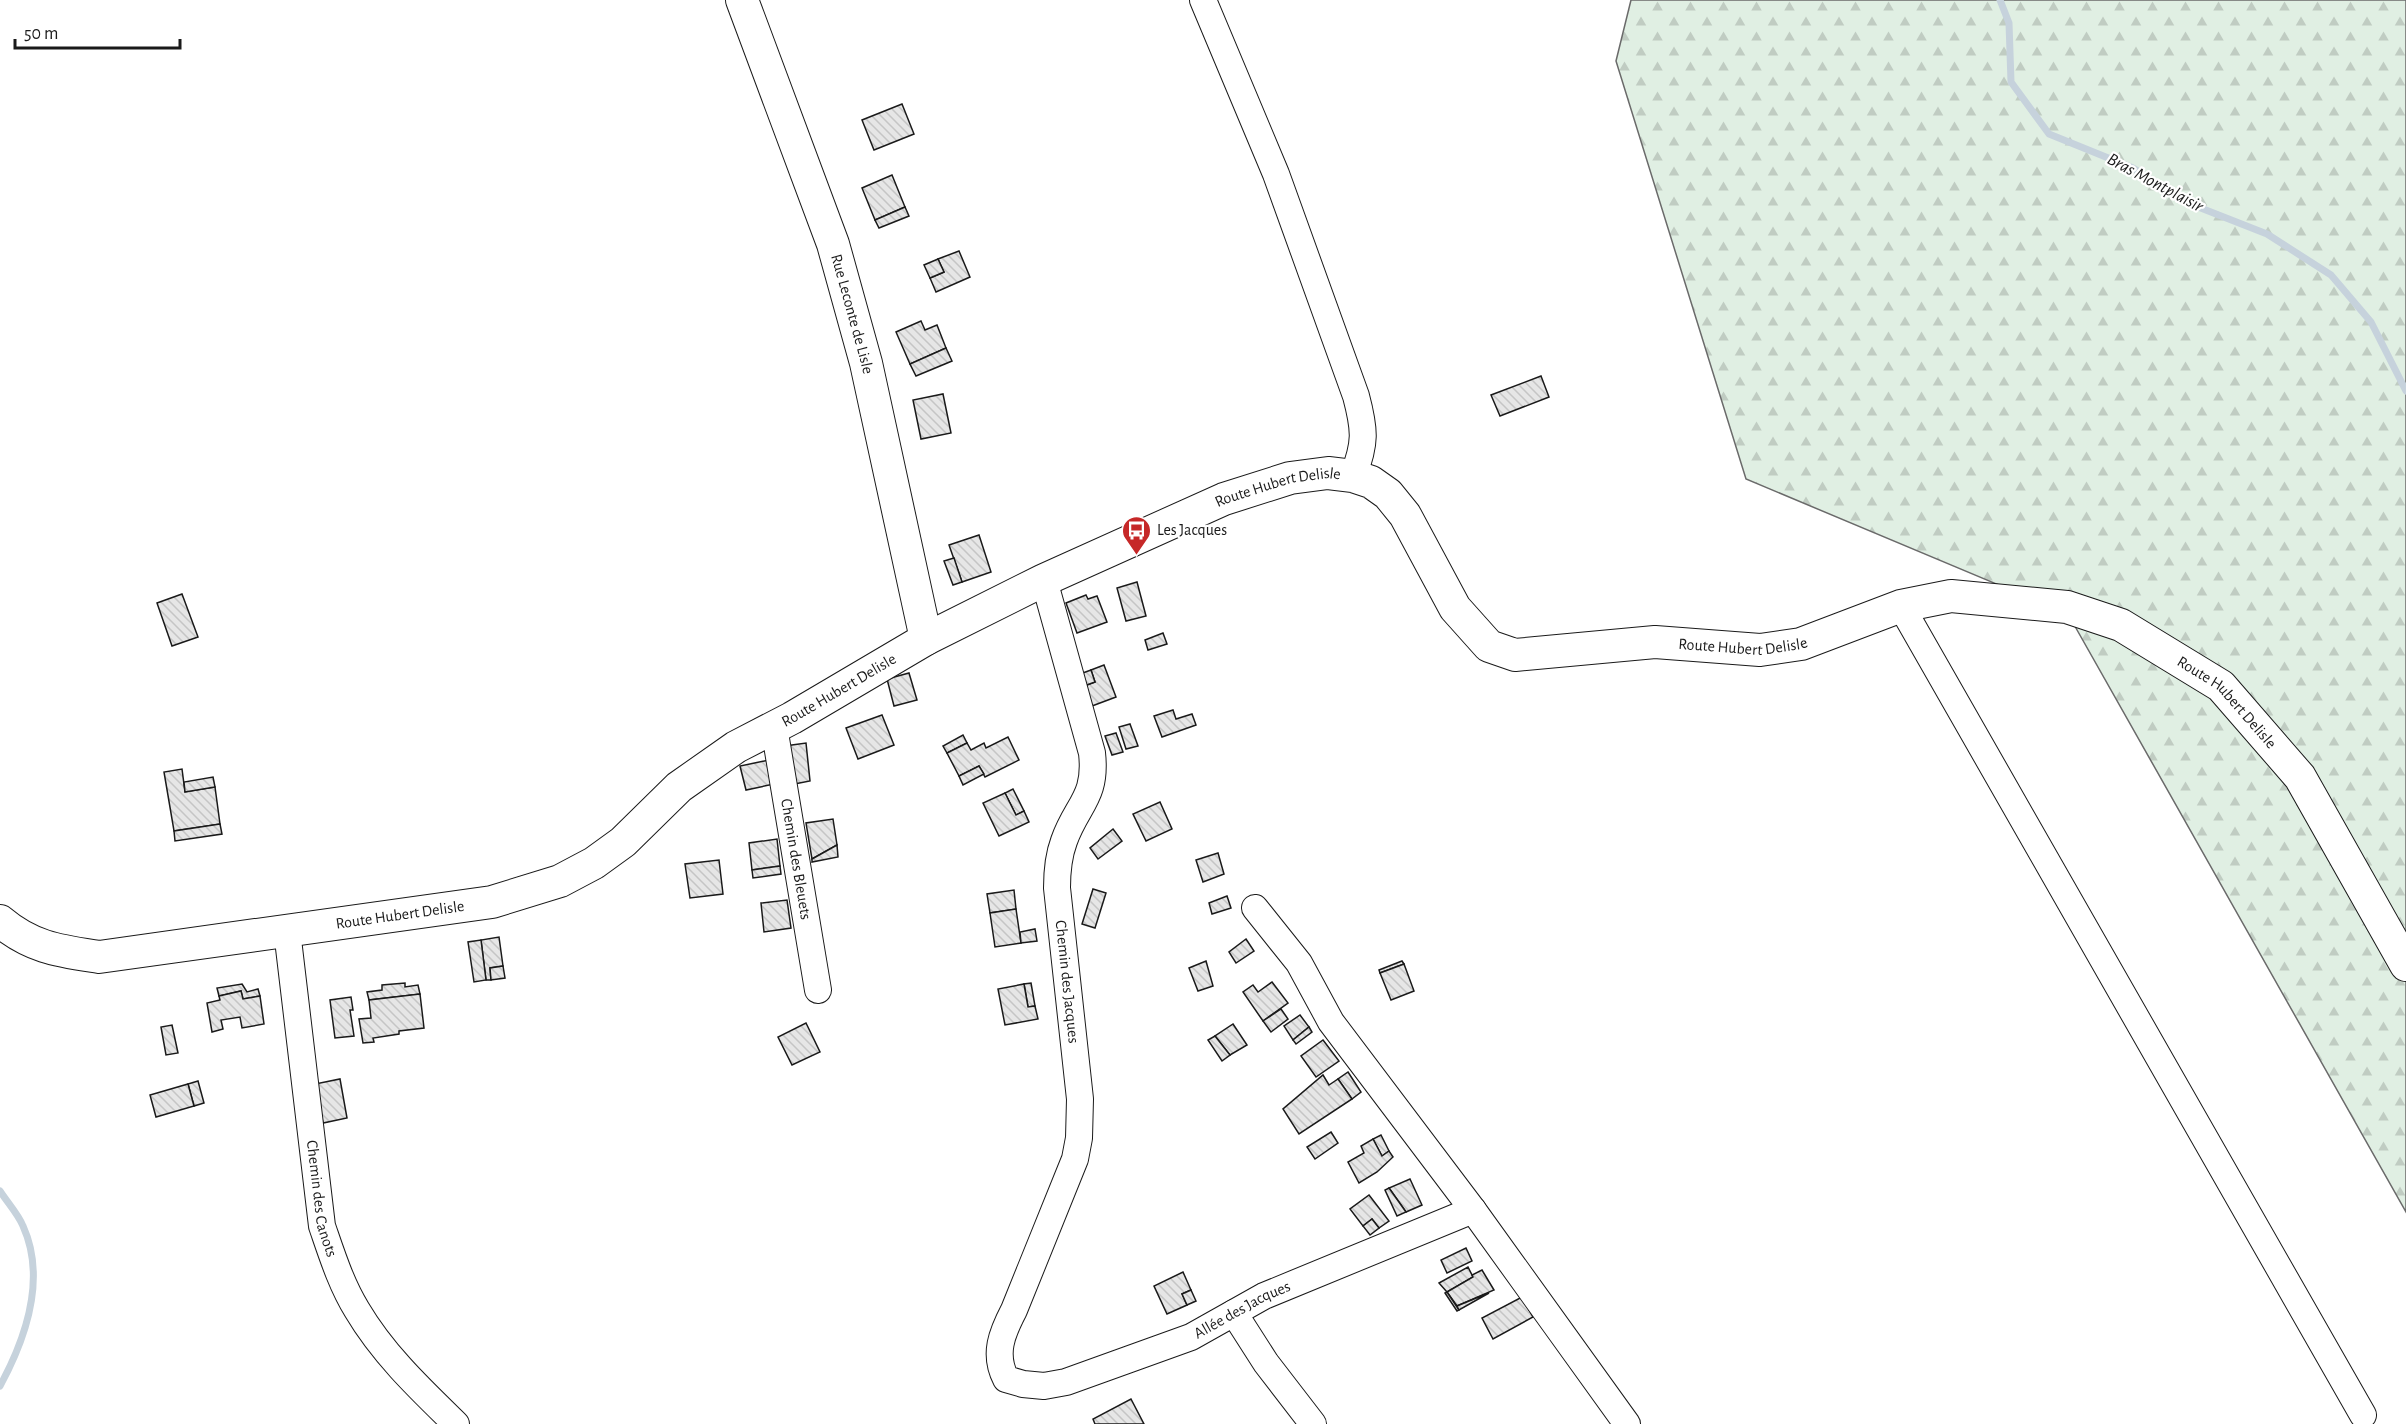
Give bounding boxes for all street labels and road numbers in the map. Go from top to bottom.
street label: Rue Leconte de Lisle [828,252,876,375]
street label: Route Hubert Delisle [1212,465,1342,510]
street label: Route Hubert Delisle [1678,634,1810,658]
street label: Route Hubert Delisle [779,651,899,730]
street label: Route Hubert Delisle [2174,653,2279,752]
street label: Chemin des Bleuets [778,797,814,921]
street label: Route Hubert Delisle [335,898,465,932]
street label: Chemin des Jacques [1053,919,1082,1044]
street label: Chemin des Canots [304,1139,340,1259]
street label: Allée des Jacques [1191,1278,1293,1342]

